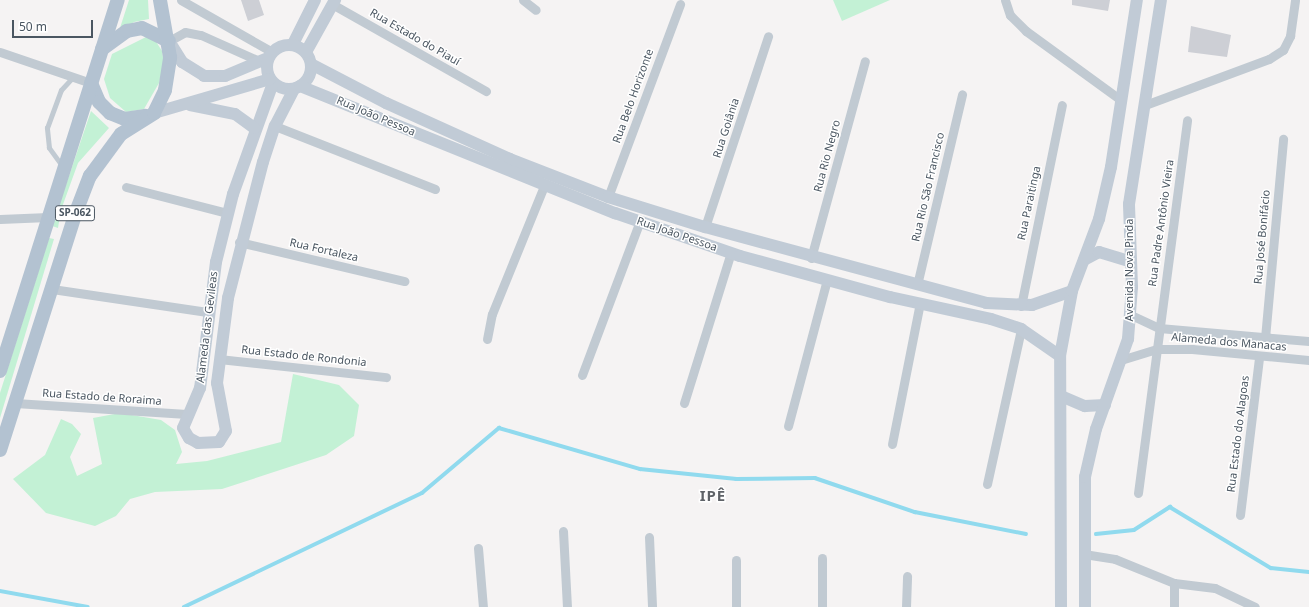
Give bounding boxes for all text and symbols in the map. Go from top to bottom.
street label: Rua Estado do Piauí [368,6,462,68]
scale bar [14,12,95,38]
text: 50 m [19,18,47,35]
street label: Rua Belo Horizonte [610,47,656,145]
street label: Rua João Pessoa [335,93,417,139]
street label: Rua Goiânia [710,96,742,160]
street label: Rua Rio Negro [811,118,843,194]
street label: Rua Rio São Francisco [909,131,947,243]
street label: Rua Padre Antônio Vieira [1146,159,1176,287]
street label: Rua Paraitinga [1015,165,1043,241]
street label: Rua José Bonifácio [1251,189,1273,285]
road number: SP-062 [54,205,96,221]
street label: Rua João Pessoa [635,214,719,254]
street label: Avenida Nova Pinda [1122,219,1136,321]
street label: Rua Fortaleza [288,236,360,264]
street label: Alameda das Gevileas [194,270,220,384]
street label: Alameda dos Manacas [1171,330,1287,354]
street label: Rua Estado de Rondonia [241,343,367,369]
street label: Rua Estado do Alagoas [1224,375,1252,493]
street label: Rua Estado de Roraima [42,386,162,408]
district label: IPÊ [700,487,726,505]

